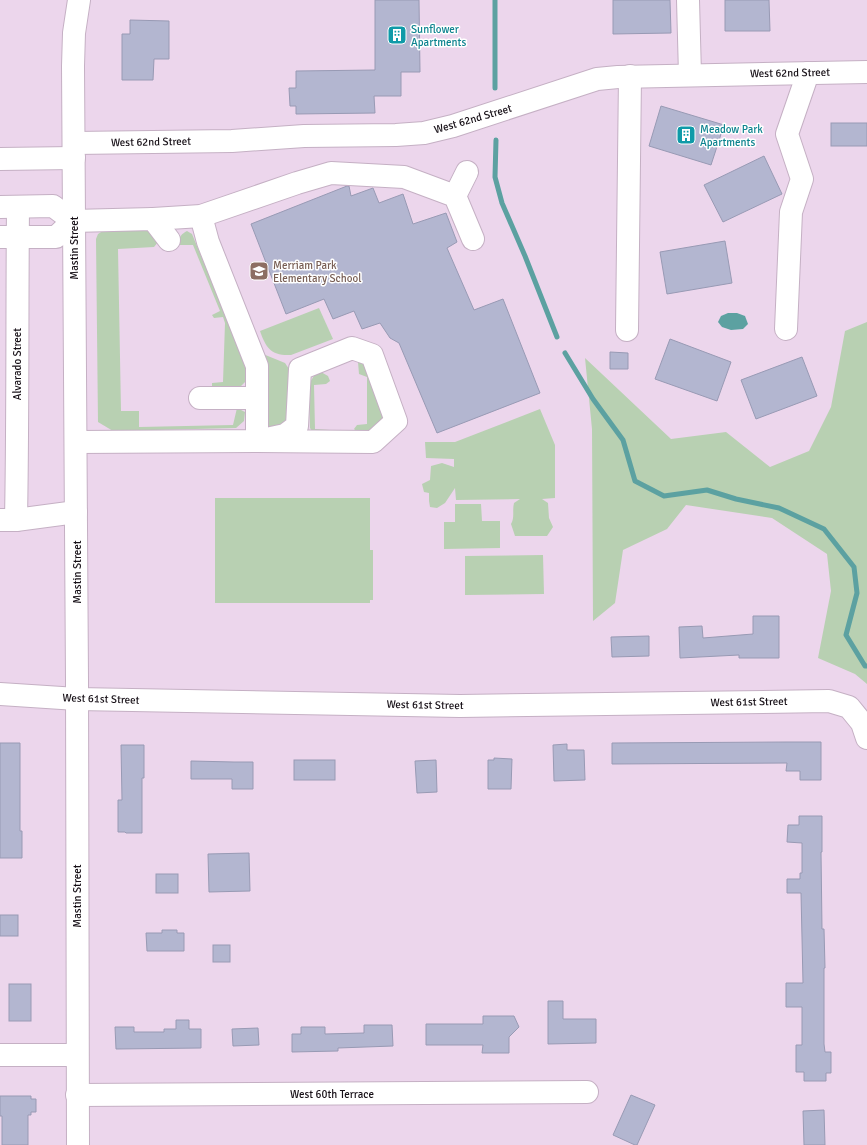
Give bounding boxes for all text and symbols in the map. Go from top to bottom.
place label: Sunflower Apartments [411,23,466,49]
building icon: Sunflower Apartments [386,24,408,46]
street label: West 62nd Street [750,66,830,80]
street label: West 62nd Street [433,102,514,136]
place label: Meadow Park Apartments [700,123,763,149]
building icon: Meadow Park Apartments [675,124,697,146]
street label: West 62nd Street [111,135,191,149]
street label: Mastin Street [68,216,81,280]
place label: Merriam Park Elementary School [273,259,361,285]
school or university icon: Merriam Park Elementary School [248,260,270,282]
street label: Alvarado Street [11,328,24,400]
street label: Mastin Street [71,540,84,604]
street label: West 61st Street [62,691,140,707]
street label: West 61st Street [710,695,788,709]
street label: West 61st Street [386,698,464,712]
street label: Mastin Street [71,864,84,928]
street label: West 60th Terrace [290,1088,374,1101]

